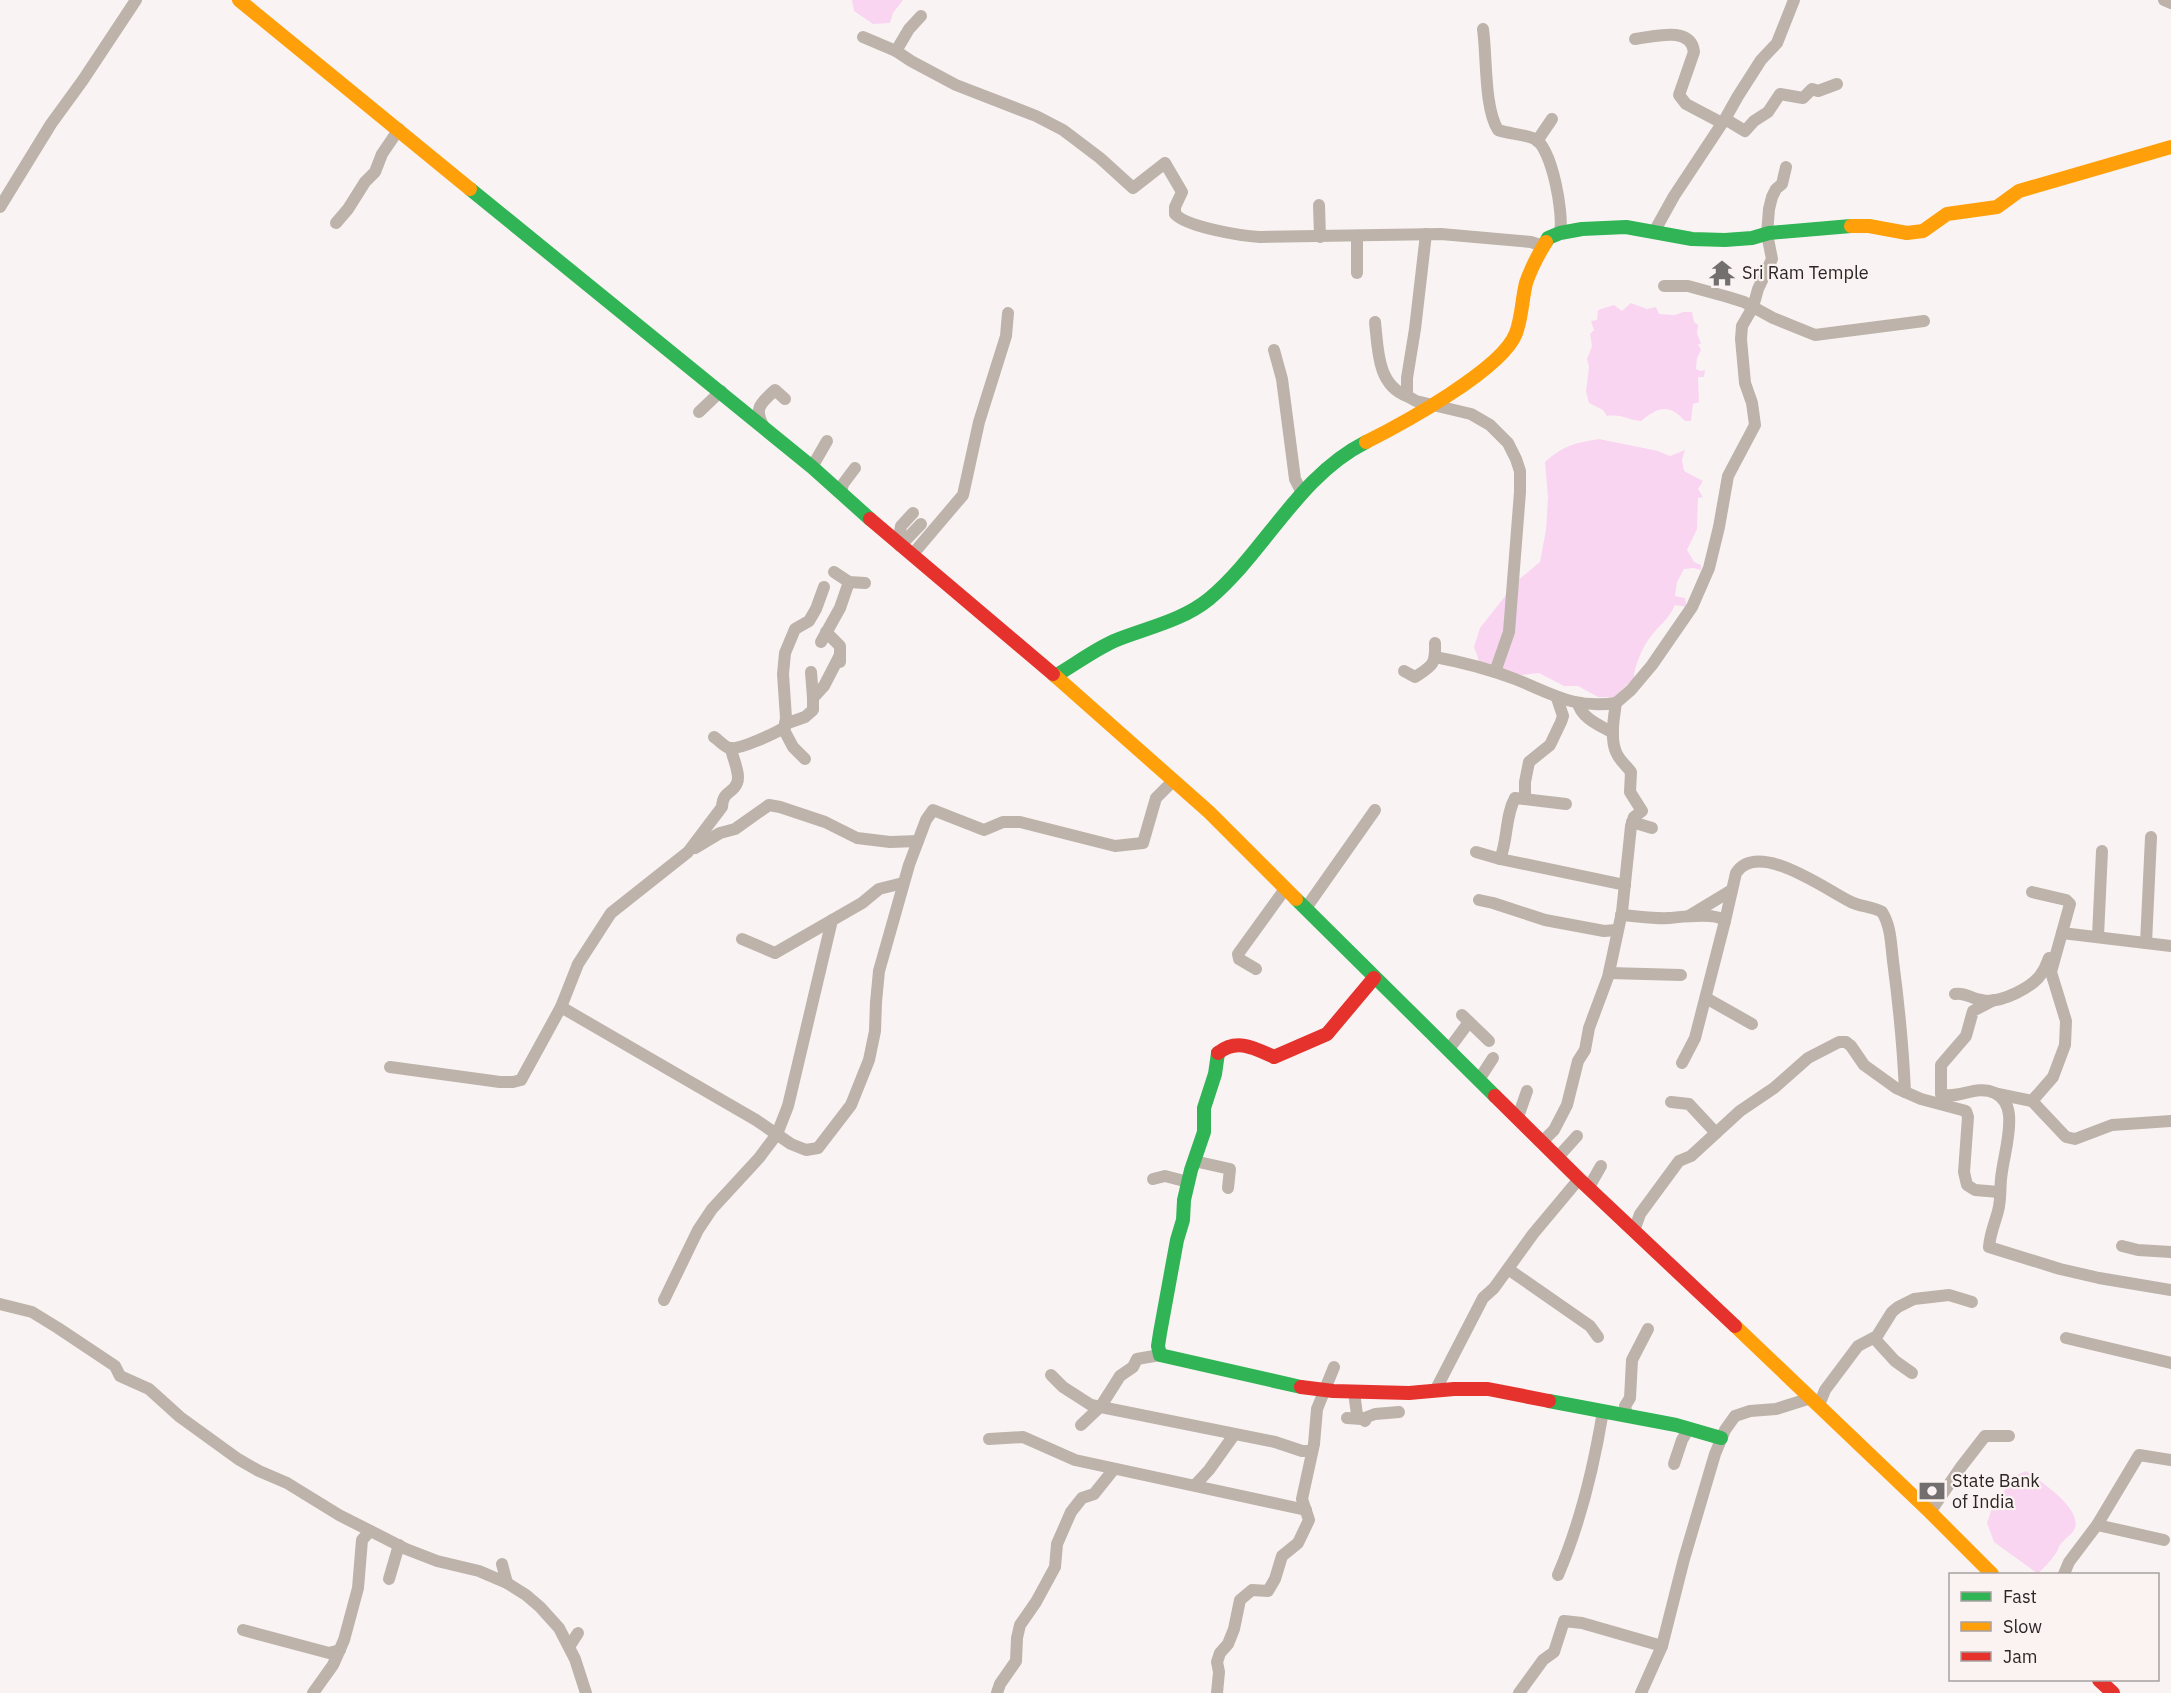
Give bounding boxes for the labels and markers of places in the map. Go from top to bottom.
temple icon: Sri Ram Temple [1707,258,1737,288]
place label: Sri Ram Temple [1742,261,1869,284]
place label: State Bank of India [1952,1469,2040,1513]
bank icon: State Bank of India [1917,1476,1947,1506]

